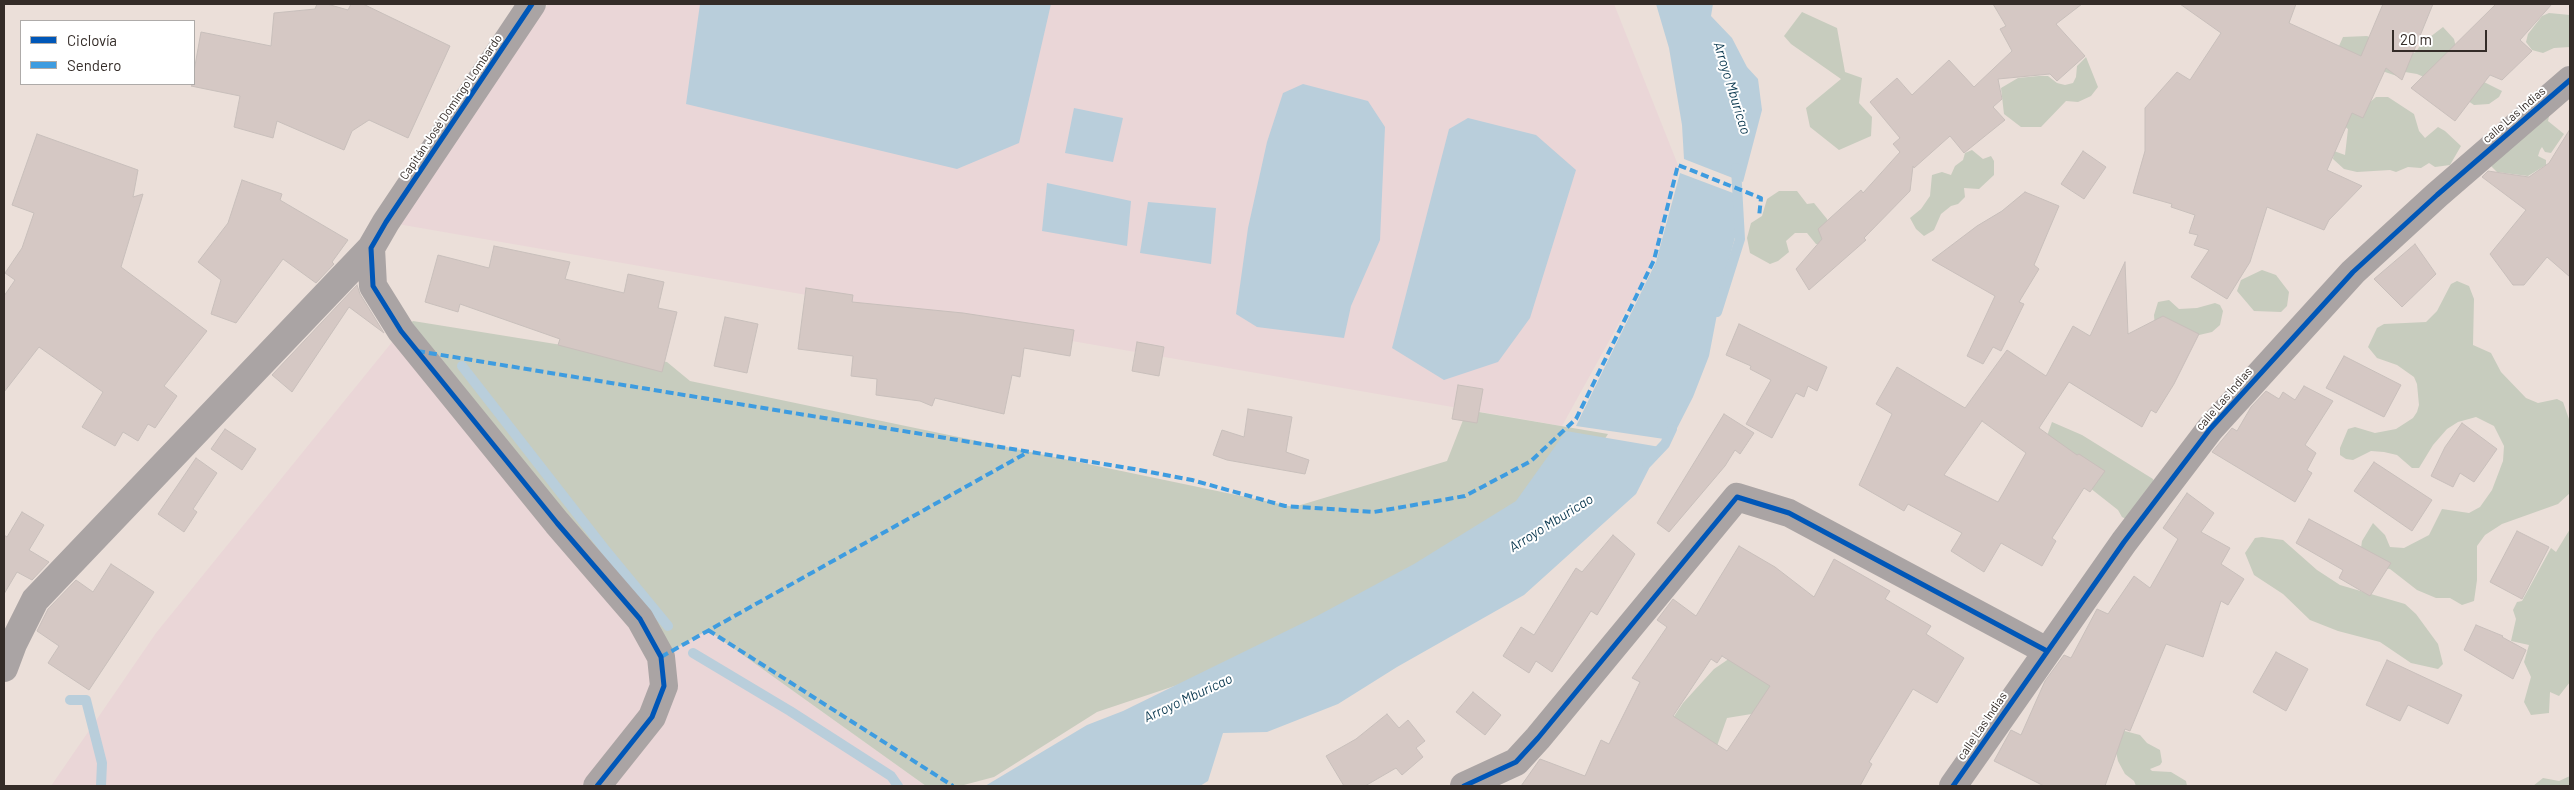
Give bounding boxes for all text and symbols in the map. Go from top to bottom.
legend [20,20,195,85]
scale bar [2394,20,2489,52]
text: 20 m [2400,30,2432,48]
text: Ciclovía [67,31,117,49]
street label: Capitán José Domingo Lombardo [397,31,505,183]
water label: Arroyo Mburicao [1710,40,1754,136]
text: Sendero [67,56,121,74]
street label: calle Las Indias [2480,84,2548,146]
street label: calle Las Indias [2193,365,2255,433]
water label: Arroyo Mburicao [1506,490,1596,556]
water label: Arroyo Mburicao [1141,670,1235,726]
street label: calle Las Indias [1954,689,2010,763]

